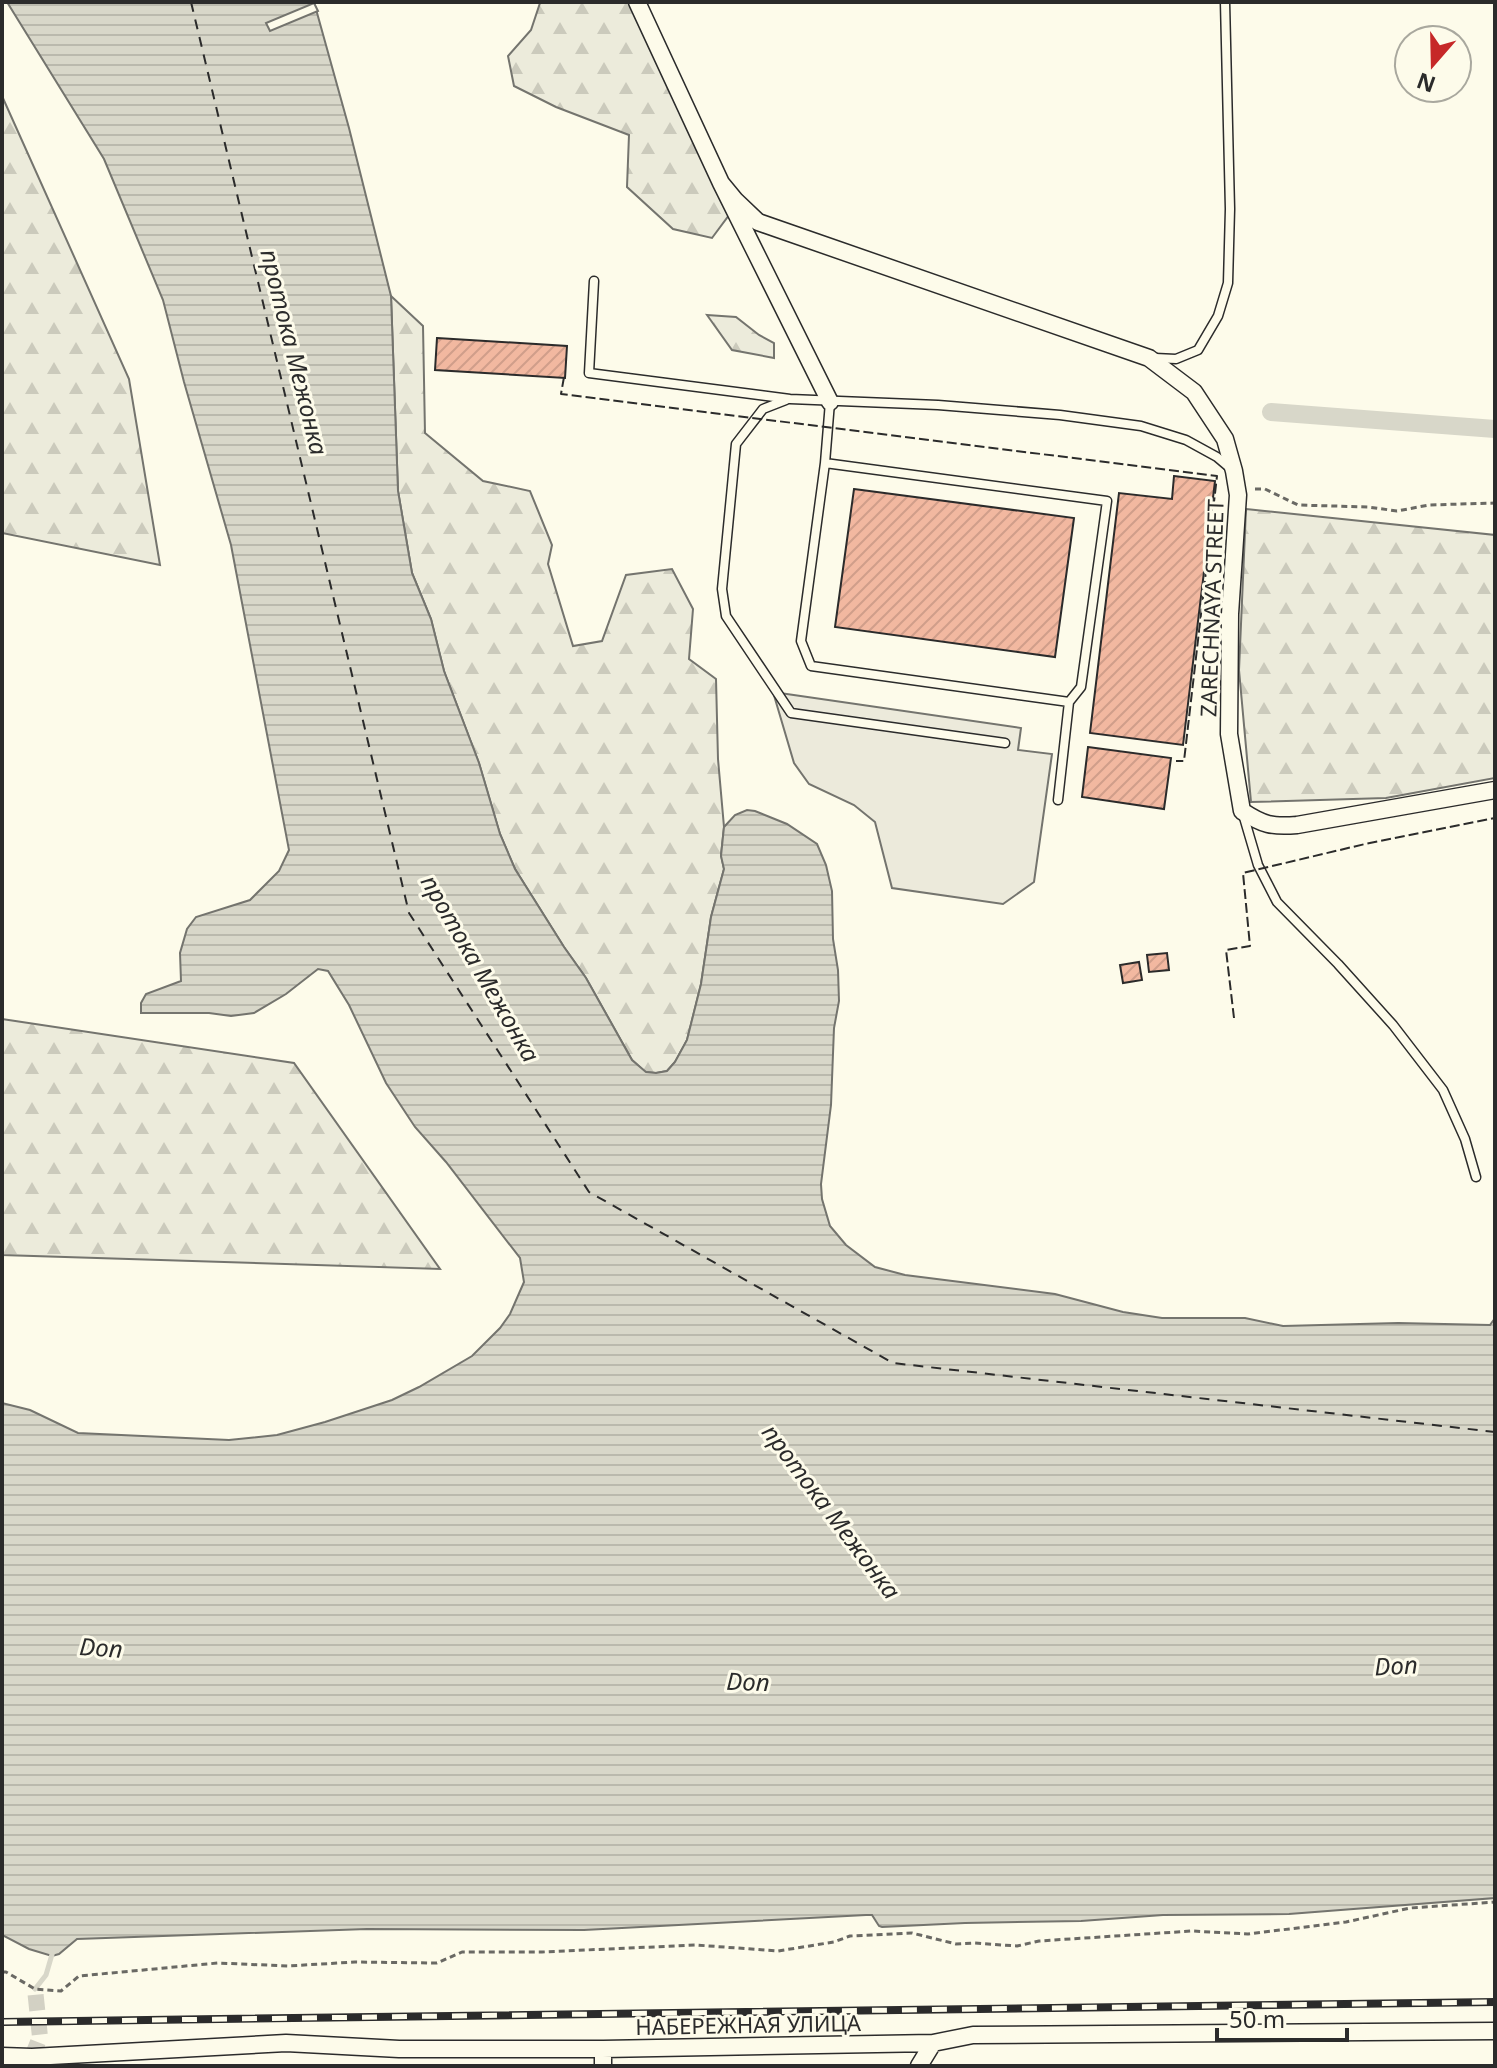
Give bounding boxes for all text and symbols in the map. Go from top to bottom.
north arrow [1393,24,1473,104]
text: N [1412,67,1439,101]
water label: протока Межонка [253,246,337,459]
street label: ZARECHNAYA STREET [1192,499,1230,717]
water label: протока Межонка [414,868,548,1068]
water label: протока Межонка [755,1417,909,1606]
water label: Don [78,1629,124,1665]
water label: Don [1373,1647,1419,1683]
water label: Don [726,1664,770,1698]
scale bar [1217,1992,1347,2042]
text: 50 m [1229,2002,1285,2035]
street label: НАБЕРЕЖНАЯ УЛИЦА [635,2007,862,2041]

